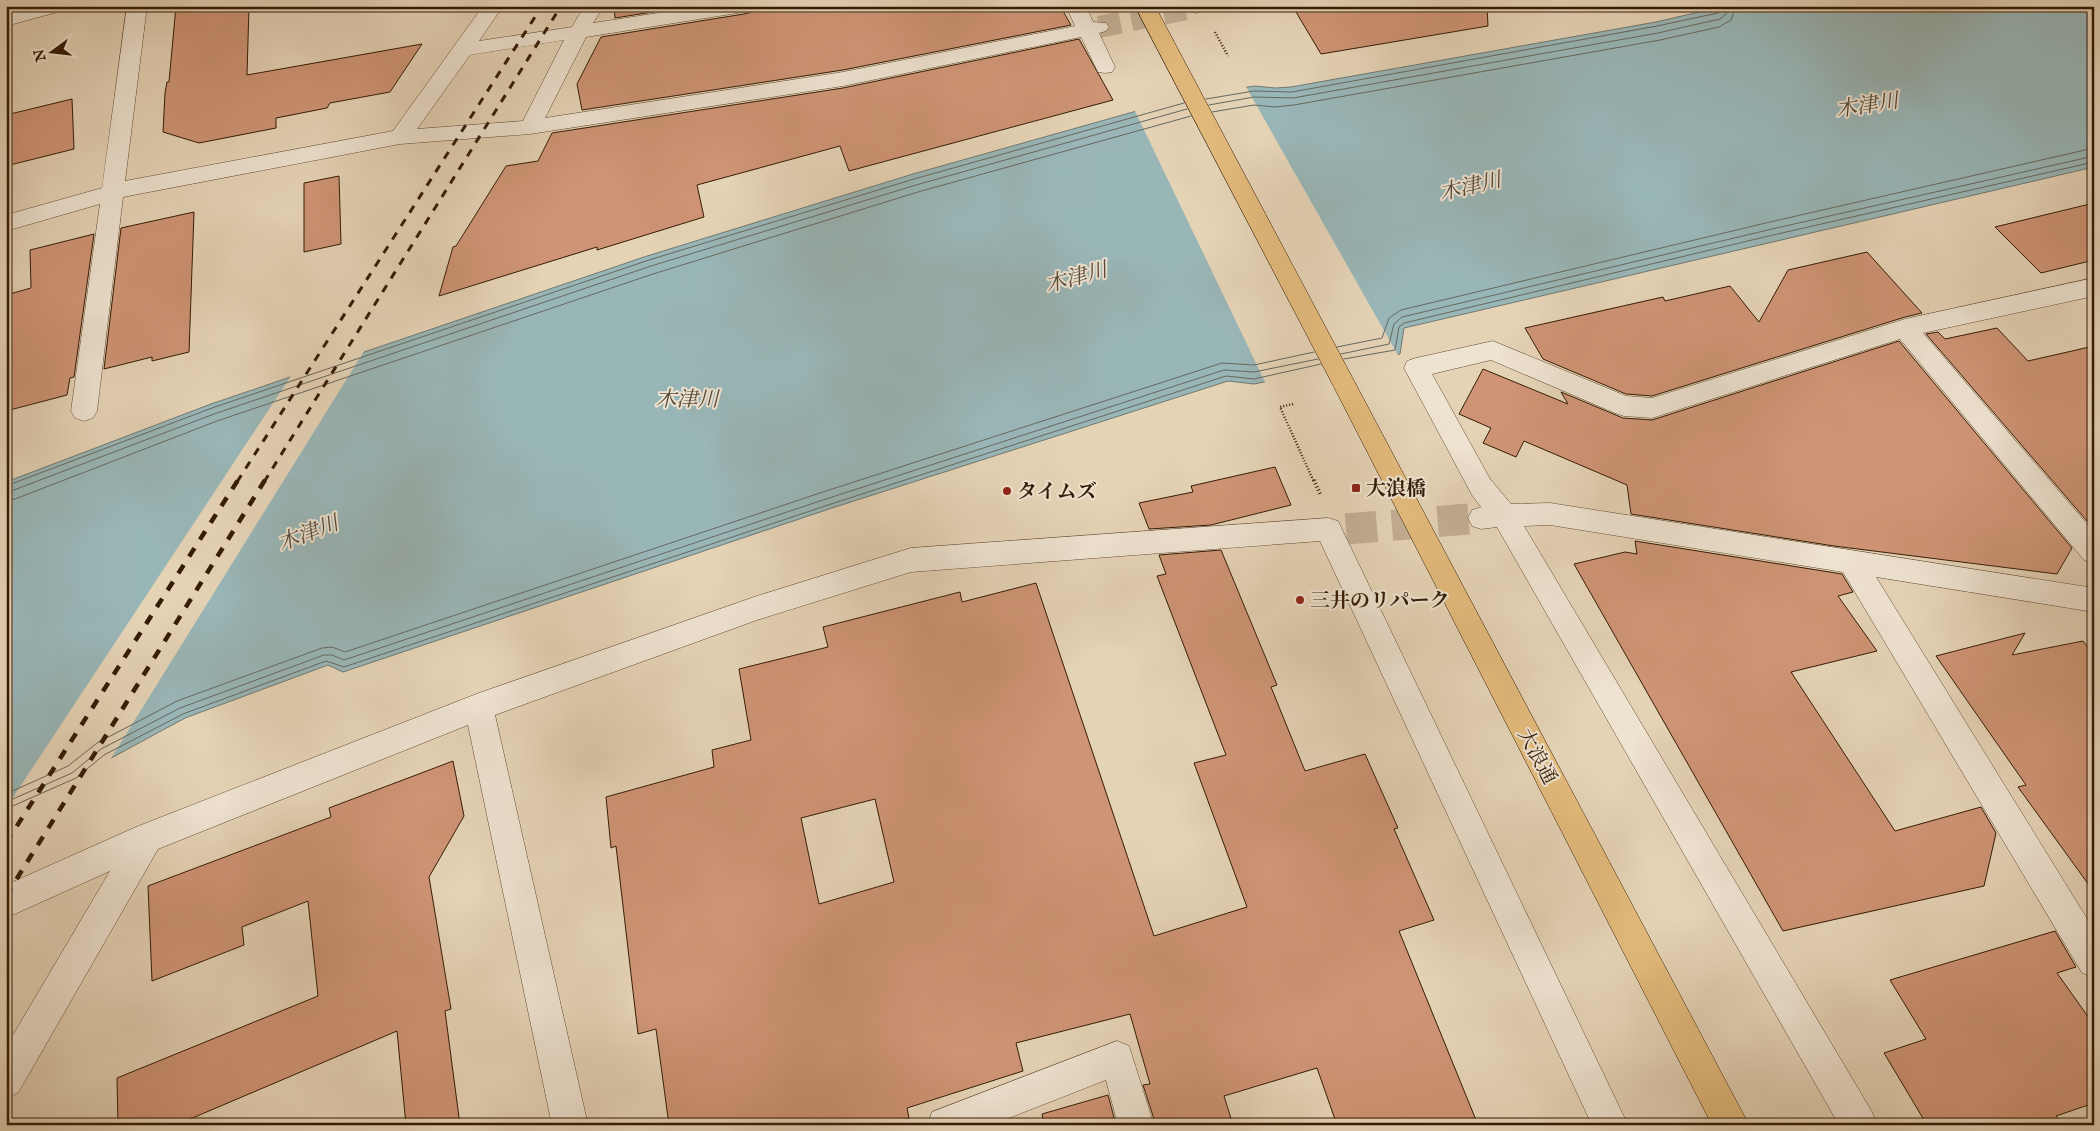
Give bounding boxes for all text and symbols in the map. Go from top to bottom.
north arrow [28,28,78,78]
text: N [30,47,51,64]
water label: 木津川 [1834,88,1902,125]
water label: 木津川 [1437,167,1506,208]
water label: 木津川 [1042,257,1112,300]
water label: 木津川 [656,387,720,414]
place label: 大浪橋 [1366,477,1426,502]
place label: タイムズ [1017,480,1097,505]
marker: 大浪橋 [1350,482,1362,494]
marker: タイムズ [1001,485,1013,497]
water label: 木津川 [274,510,345,558]
place label: 三井のリパーク [1310,589,1449,614]
marker: 三井のリパーク [1294,594,1306,606]
street label: 大浪通 [1512,724,1562,789]

